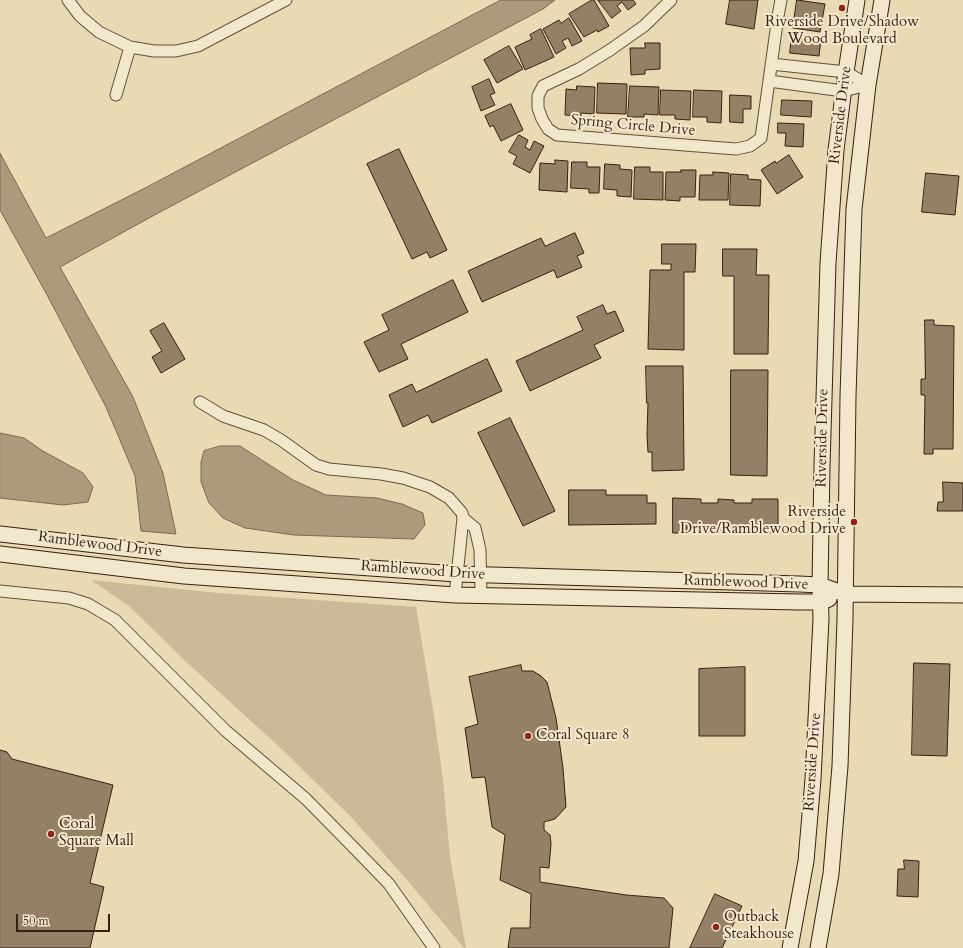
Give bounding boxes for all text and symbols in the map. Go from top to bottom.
marker: Riverside Drive/Shadow Wood Boulevard [837,3,847,13]
place label: Riverside Drive/Shadow Wood Boulevard [765,14,919,49]
street label: Riverside Drive [826,65,856,165]
street label: Spring Circle Drive [570,112,696,140]
street label: Riverside Drive [813,388,833,488]
place label: Riverside Drive/Ramblewood Drive [680,504,846,539]
marker: Riverside Drive/Ramblewood Drive [849,517,859,527]
street label: Ramblewood Drive [37,528,163,562]
street label: Ramblewood Drive [360,558,486,584]
street label: Ramblewood Drive [683,572,809,594]
street label: Riverside Drive [801,712,825,812]
place label: Coral Square 8 [536,727,630,745]
marker: Coral Square 8 [523,731,533,741]
place label: Coral Square Mall [59,816,134,851]
marker: Coral Square Mall [46,829,56,839]
scale bar [18,906,112,932]
place label: Outback Steakhouse [724,909,794,944]
text: 50 m [23,913,49,929]
marker: Outback Steakhouse [711,922,721,932]

